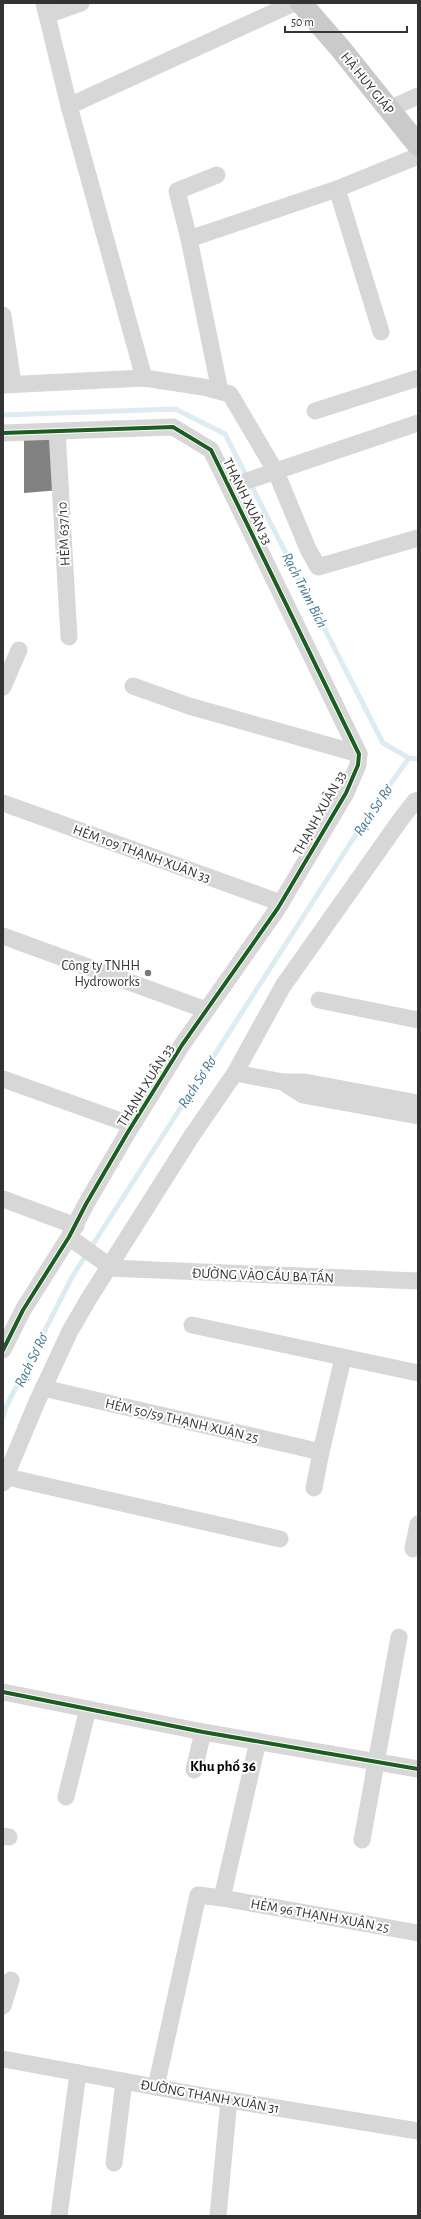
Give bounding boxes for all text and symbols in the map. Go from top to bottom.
scale bar [285,8,407,34]
text: 50 m [291,16,314,28]
street label: HÀ HUY GIÁP [338,48,399,117]
street label: THẠNH XUÂN 33 [220,455,276,547]
street label: HẺM 637/10 [53,502,73,566]
water label: Rạch Trùm Bích [279,550,330,630]
street label: THẠNH XUÂN 33 [289,768,349,858]
water label: Rạch Sơ Rơ [351,781,397,839]
street label: HẺM 109 THẠNH XUÂN 33 [71,821,213,885]
place label: Công ty TNHH Hydroworks [62,959,140,989]
marker: Công ty TNHH Hydroworks [143,968,153,978]
street label: THẠNH XUÂN 33 [113,1041,177,1129]
water label: Rạch Sơ Rơ [175,1053,220,1111]
street label: ĐƯỜNG VÀO CẦU BA TẤN [192,1263,334,1285]
water label: Rạch Sơ Rơ [12,1330,51,1390]
street label: HẺM 50/59 THẠNH XUÂN 25 [104,1395,260,1445]
district label: Khu phố 36 [190,1759,256,1774]
street label: HẺM 96 THẠNH XUÂN 25 [250,1895,391,1935]
street label: ĐƯỜNG THẠNH XUÂN 31 [139,2075,281,2116]

